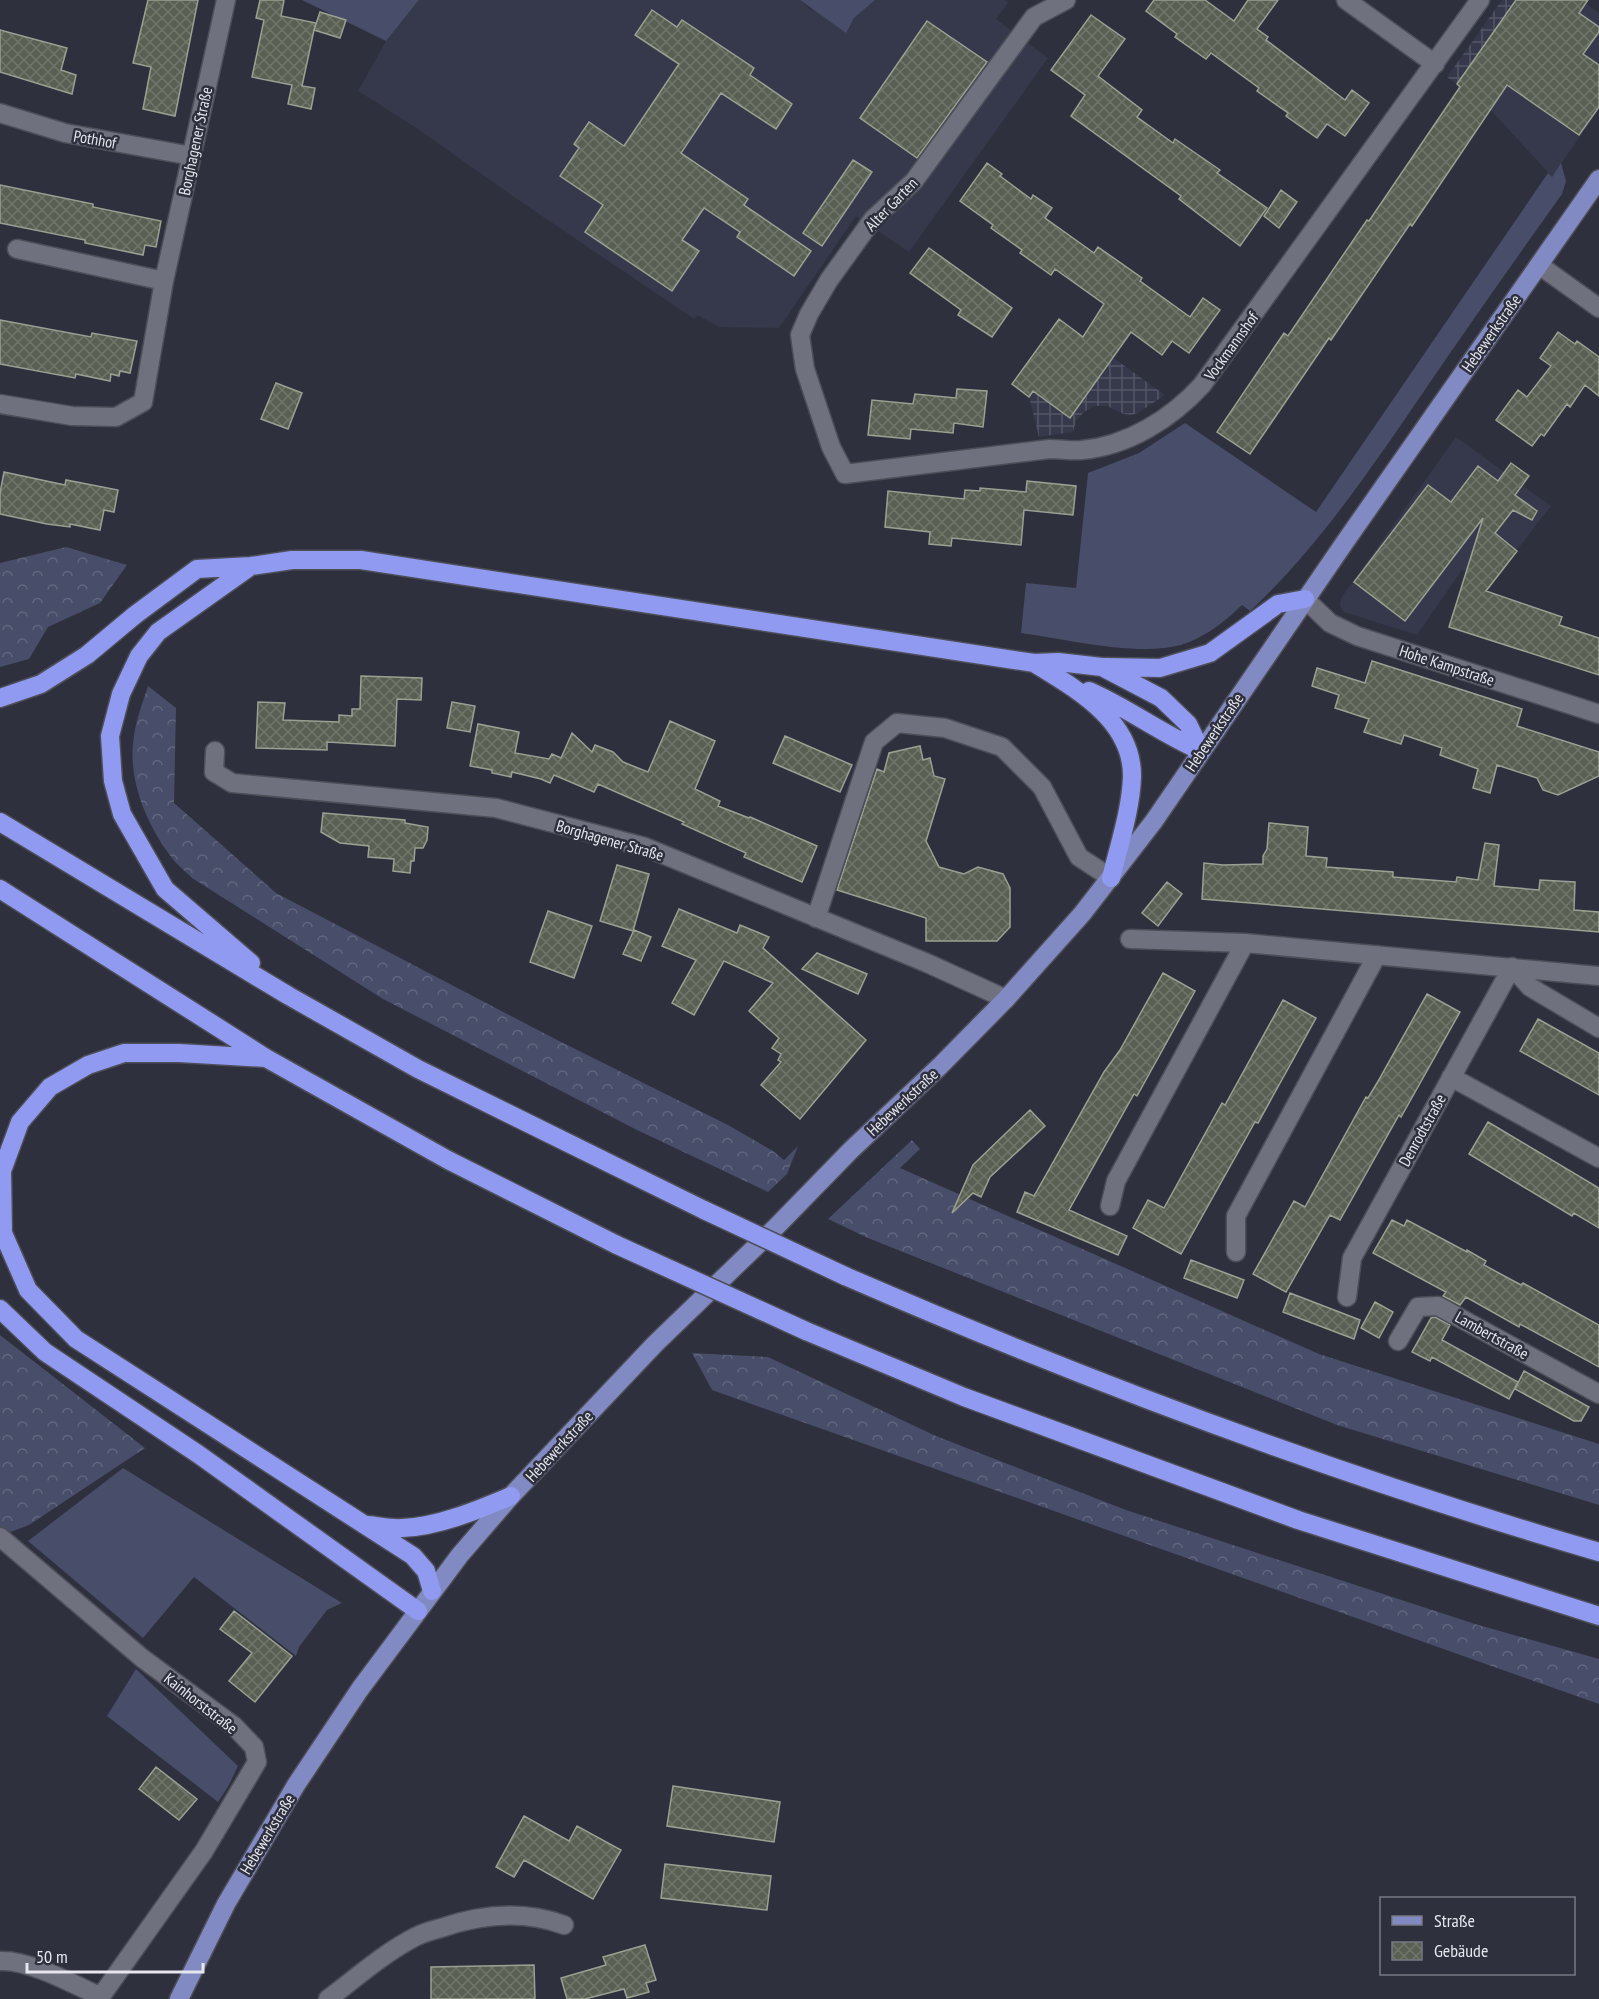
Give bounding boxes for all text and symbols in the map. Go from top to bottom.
street label: Borghagener Straße [174,85,216,197]
street label: Pothhof [72,125,119,153]
street label: Alter Garten [861,173,921,235]
street label: Hebewerkstraße [1457,290,1525,376]
street label: Vockmannshof [1199,307,1263,385]
street label: Hohe Kampstraße [1397,640,1497,690]
street label: Hebewerkstraße [1181,689,1247,775]
street label: Borghagener Straße [554,815,666,865]
street label: Hebewerkstraße [862,1064,942,1140]
street label: Denrodtstraße [1394,1090,1450,1170]
street label: Lambertstraße [1452,1307,1532,1363]
street label: Hebewerkstraße [521,1406,597,1486]
street label: Kainhorststraße [160,1668,242,1738]
street label: Hebewerkstraße [235,1790,299,1878]
legend [1380,1897,1575,1975]
text: Straße [1434,1909,1475,1932]
scale bar [27,1936,202,1974]
text: Gebäude [1434,1939,1488,1962]
text: 50 m [36,1945,68,1968]

